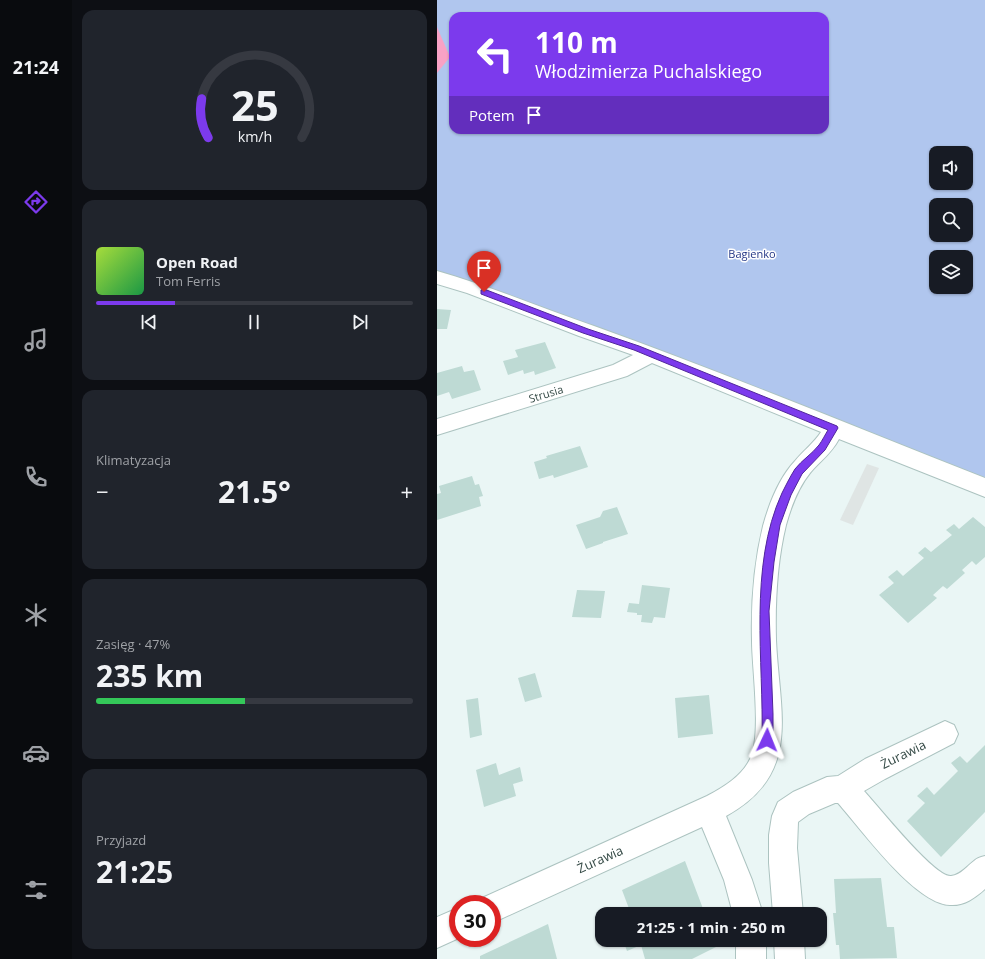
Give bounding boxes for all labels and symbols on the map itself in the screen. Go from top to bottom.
park label: Bagienko [728,246,776,261]
pin [467,251,501,292]
street label: Strusia [527,381,565,406]
position arrow [746,719,788,761]
street label: Żurawia [877,735,929,773]
street label: Żurawia [574,841,626,877]
speed limit sign: 30 [449,895,501,947]

